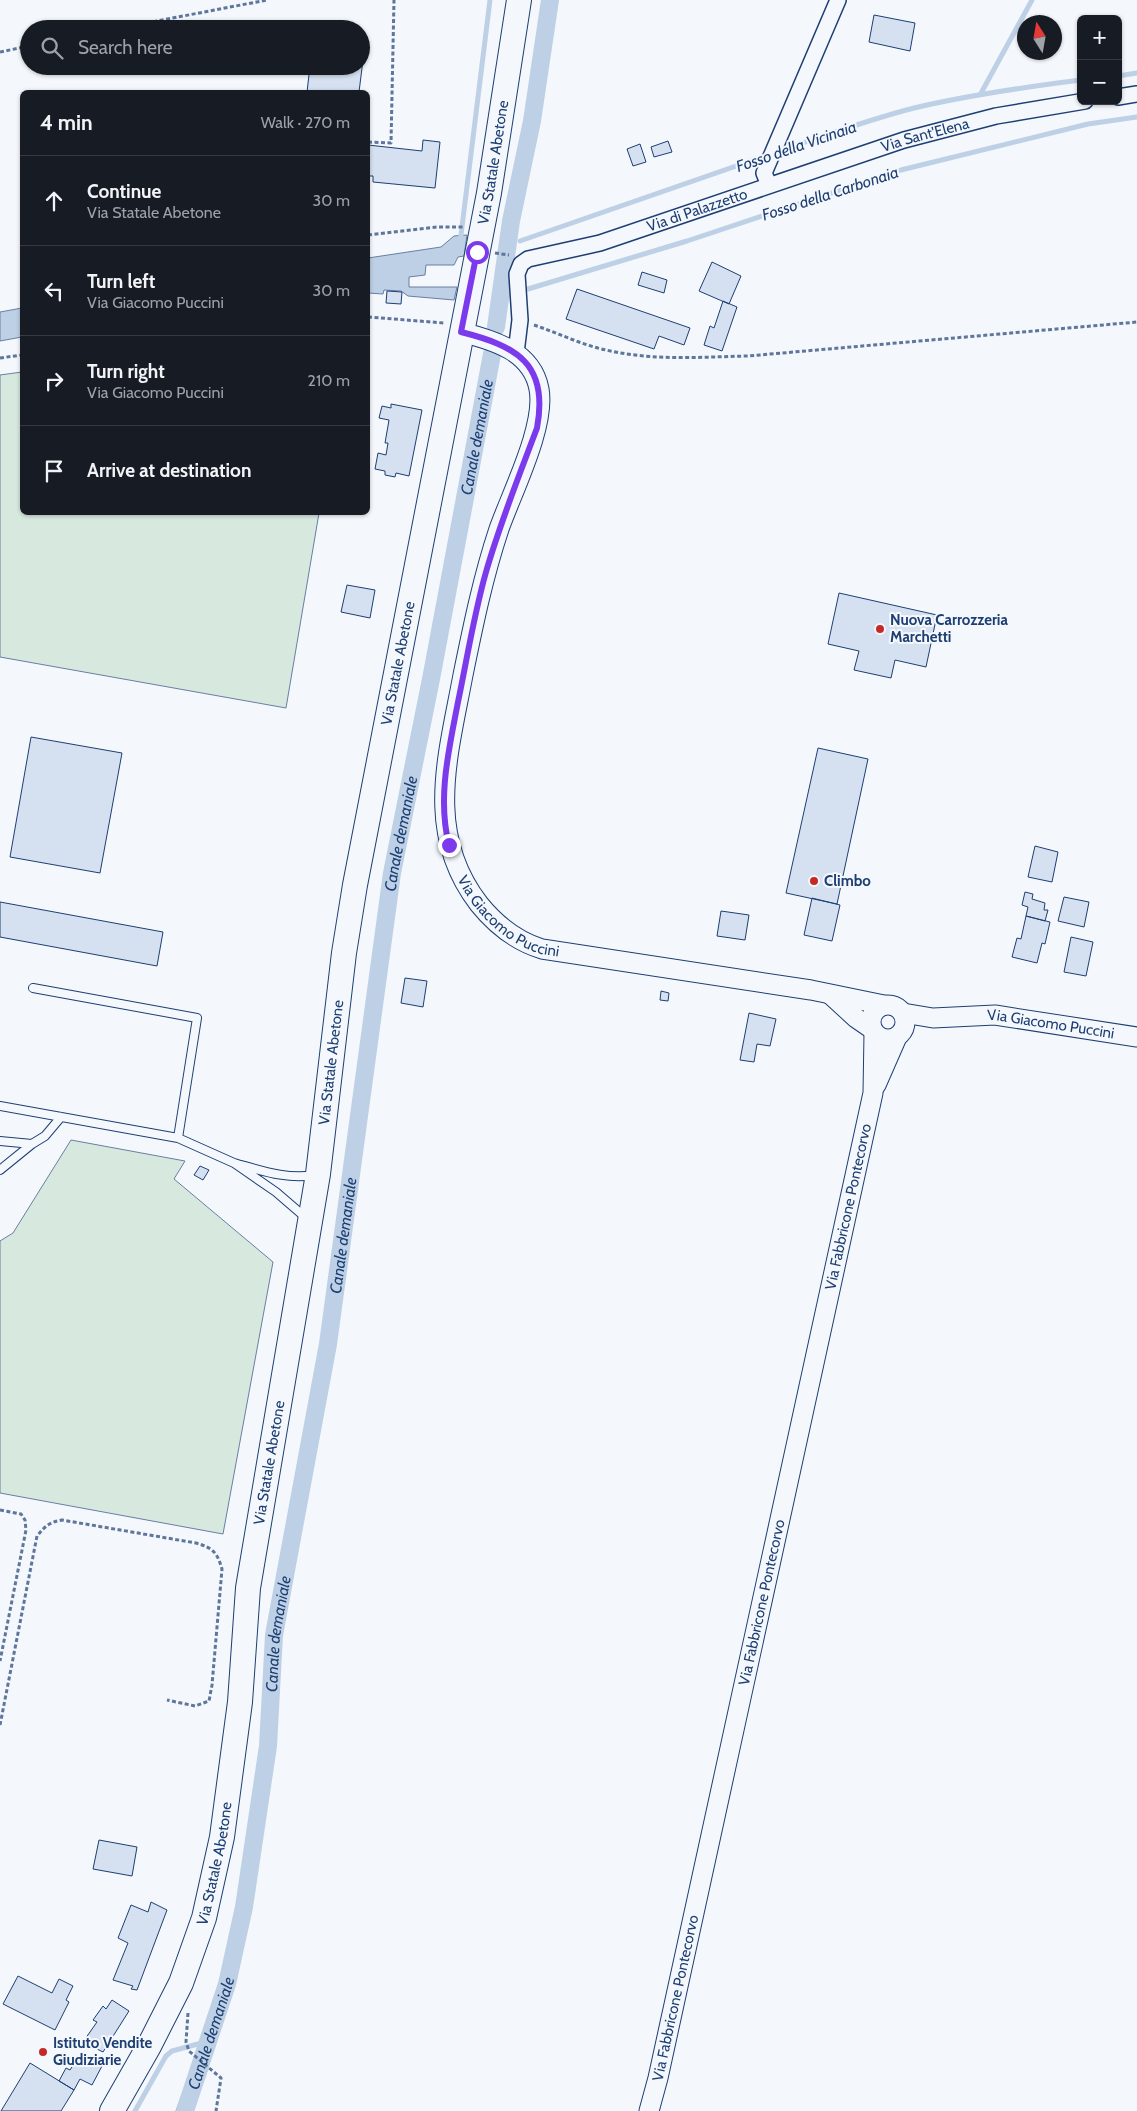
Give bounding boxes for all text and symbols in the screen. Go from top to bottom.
north arrow [1017,15,1062,60]
map controls [1077,15,1122,105]
button: + [1077,15,1122,60]
search box [20,20,370,75]
icon: search [38,34,66,62]
text: Search here [78,36,172,59]
button: − [1077,60,1122,105]
street label: Via Statale Abetone [474,99,512,226]
text: 4 min [40,110,93,135]
text: Walk · 270 m [261,113,350,132]
street label: Via Sant'Elena [879,114,972,156]
water label: Fosso della Vicinaia [733,117,859,176]
water label: Fosso della Carbonaia [759,162,901,225]
text: Continue [87,180,161,203]
street label: Via di Palazzetto [645,185,750,235]
icon: ahead [40,187,68,215]
text: 30 m [313,191,350,210]
text: Via Statale Abetone [87,203,221,222]
route start [466,241,489,264]
text: Turn left [87,270,155,293]
icon: left [40,277,68,305]
text: 30 m [313,281,350,300]
text: Via Giacomo Puccini [87,293,224,312]
text: Turn right [87,360,165,383]
icon: right [40,367,68,395]
text: 210 m [308,371,350,390]
water label: Canale demaniale [457,378,497,496]
text: Via Giacomo Puccini [87,383,224,402]
icon: arrive [40,457,68,485]
text: Arrive at destination [87,459,251,482]
street label: Via Statale Abetone [377,600,419,727]
place label: Nuova Carrozzeria Marchetti [890,611,1008,646]
marker: Nuova Carrozzeria Marchetti [874,623,886,635]
water label: Canale demaniale [381,774,421,893]
route end [438,834,461,857]
street label: Via Giacomo Puccini [454,872,560,961]
place label: Climbo [824,872,871,890]
marker: Climbo [808,875,820,887]
street label: Via Statale Abetone [315,999,347,1126]
street label: Via Giacomo Puccini [987,1006,1116,1042]
street label: Via Fabbricone Pontecorvo [821,1122,875,1291]
water label: Canale demaniale [326,1176,361,1295]
street label: Via Statale Abetone [250,1399,289,1526]
street label: Via Fabbricone Pontecorvo [735,1518,789,1687]
water label: Canale demaniale [262,1574,295,1693]
street label: Via Statale Abetone [193,1800,236,1928]
street label: Via Fabbricone Pontecorvo [649,1913,702,2083]
water label: Canale demaniale [184,1975,238,2092]
place label: Istituto Vendite Giudiziarie [53,2034,153,2069]
marker: Istituto Vendite Giudiziarie [37,2046,49,2058]

